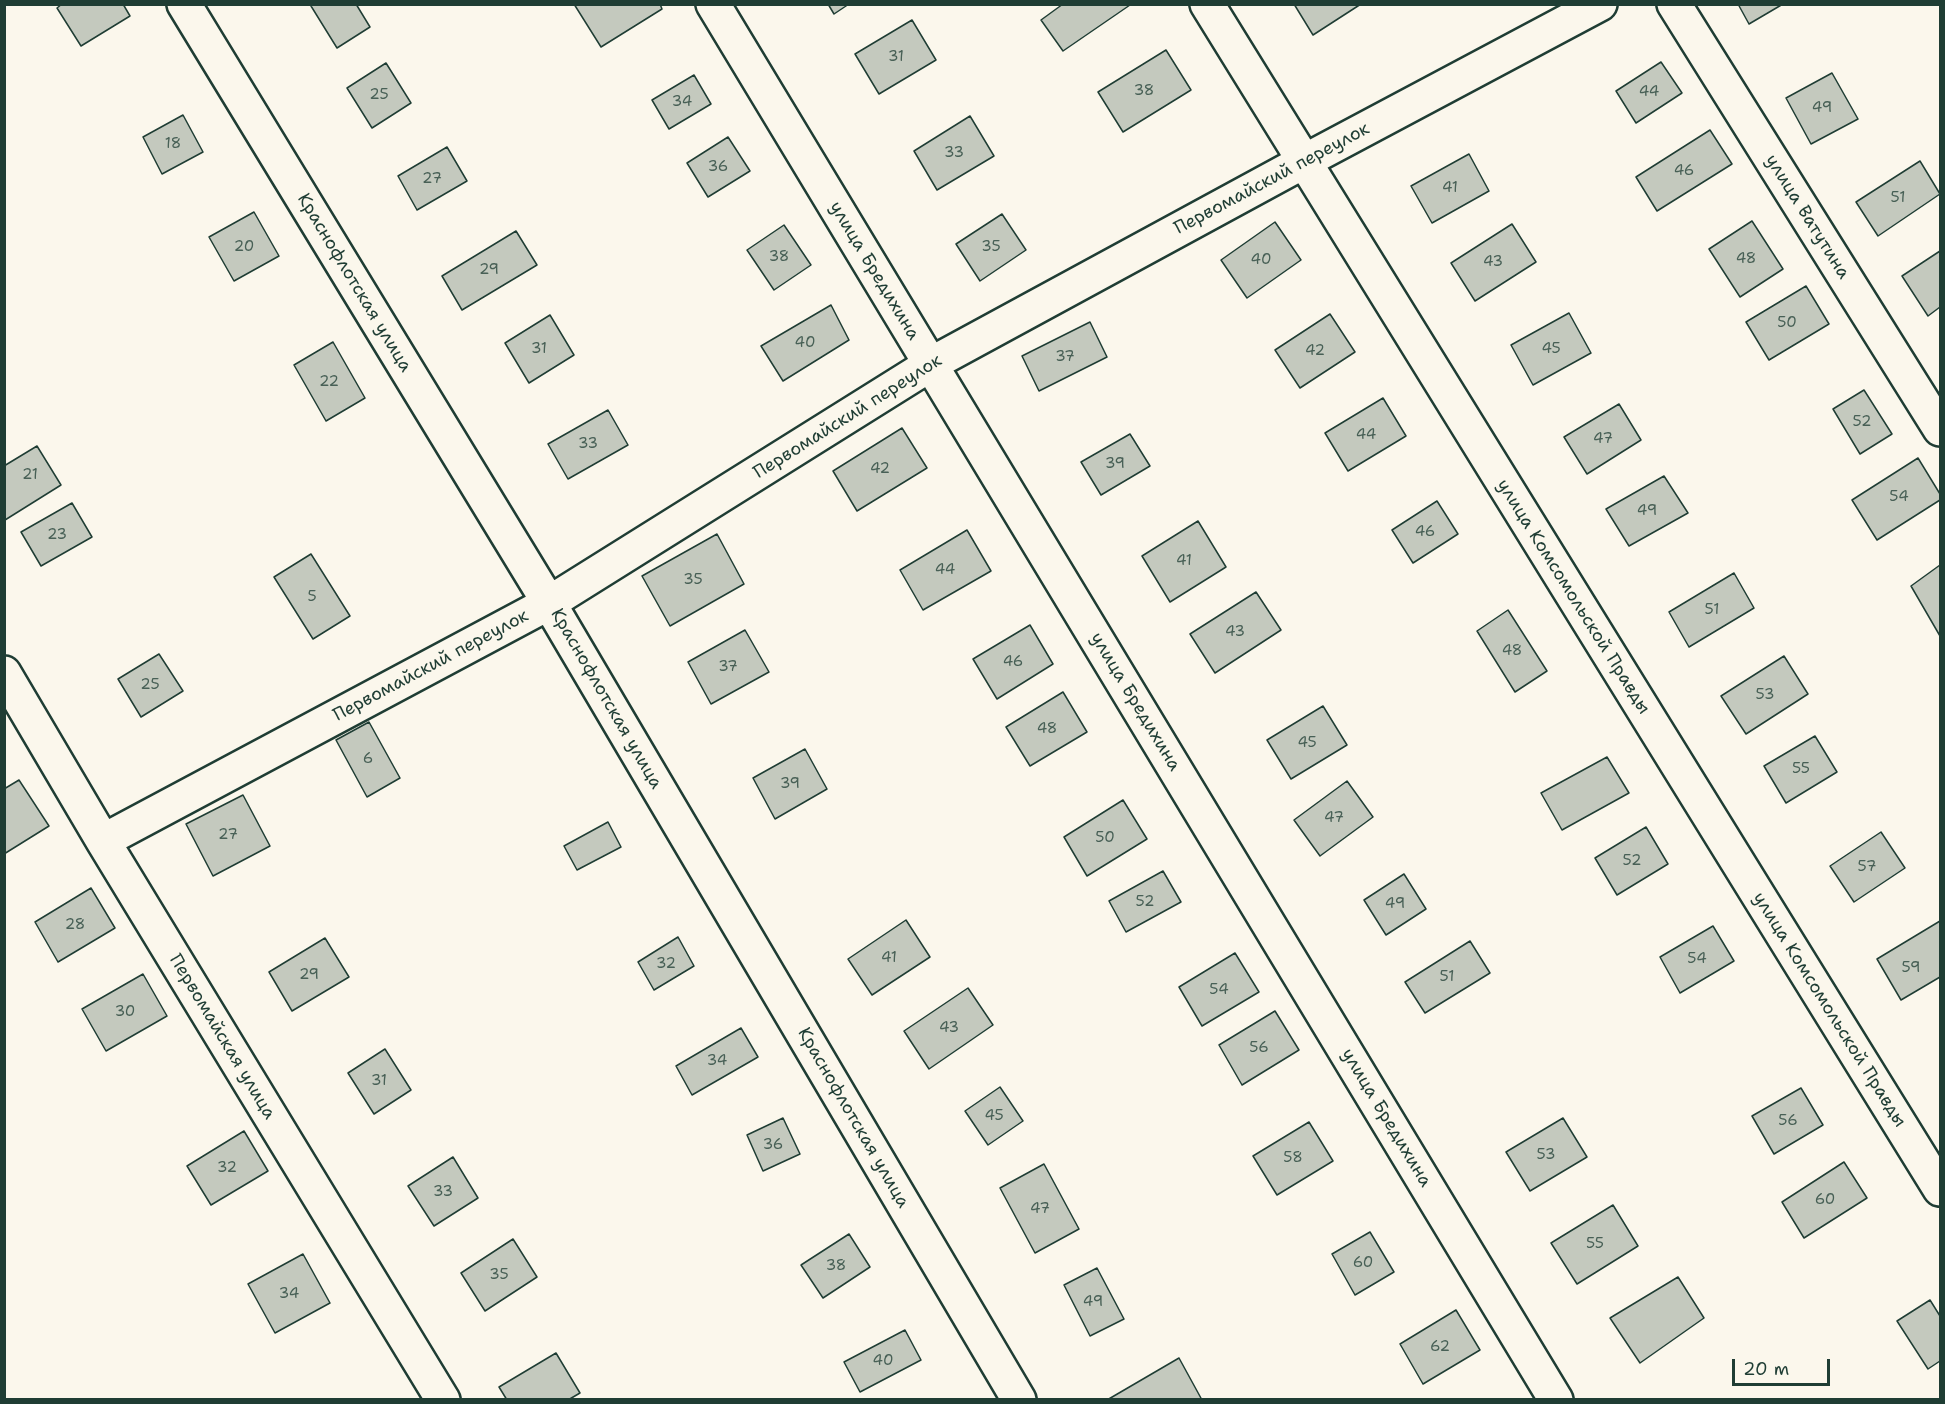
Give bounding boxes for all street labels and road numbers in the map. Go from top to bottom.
street label: Первомайский переулок [1171,118,1373,240]
street label: улица Ватутина [1760,151,1854,283]
street label: Краснофлотская улица [292,190,416,376]
street label: улица Бредихина [824,198,924,344]
street label: Первомайский переулок [750,350,946,484]
street label: улица Комсомольской Правды [1492,476,1654,718]
street label: Первомайский переулок [330,605,532,727]
street label: Краснофлотская улица [545,605,667,793]
street label: улица Бредихина [1085,629,1185,775]
street label: улица Комсомольской Правды [1748,889,1910,1131]
street label: Первомайская улица [164,950,280,1124]
street label: Краснофлотская улица [792,1024,914,1212]
street label: улица Бредихина [1336,1045,1436,1191]

